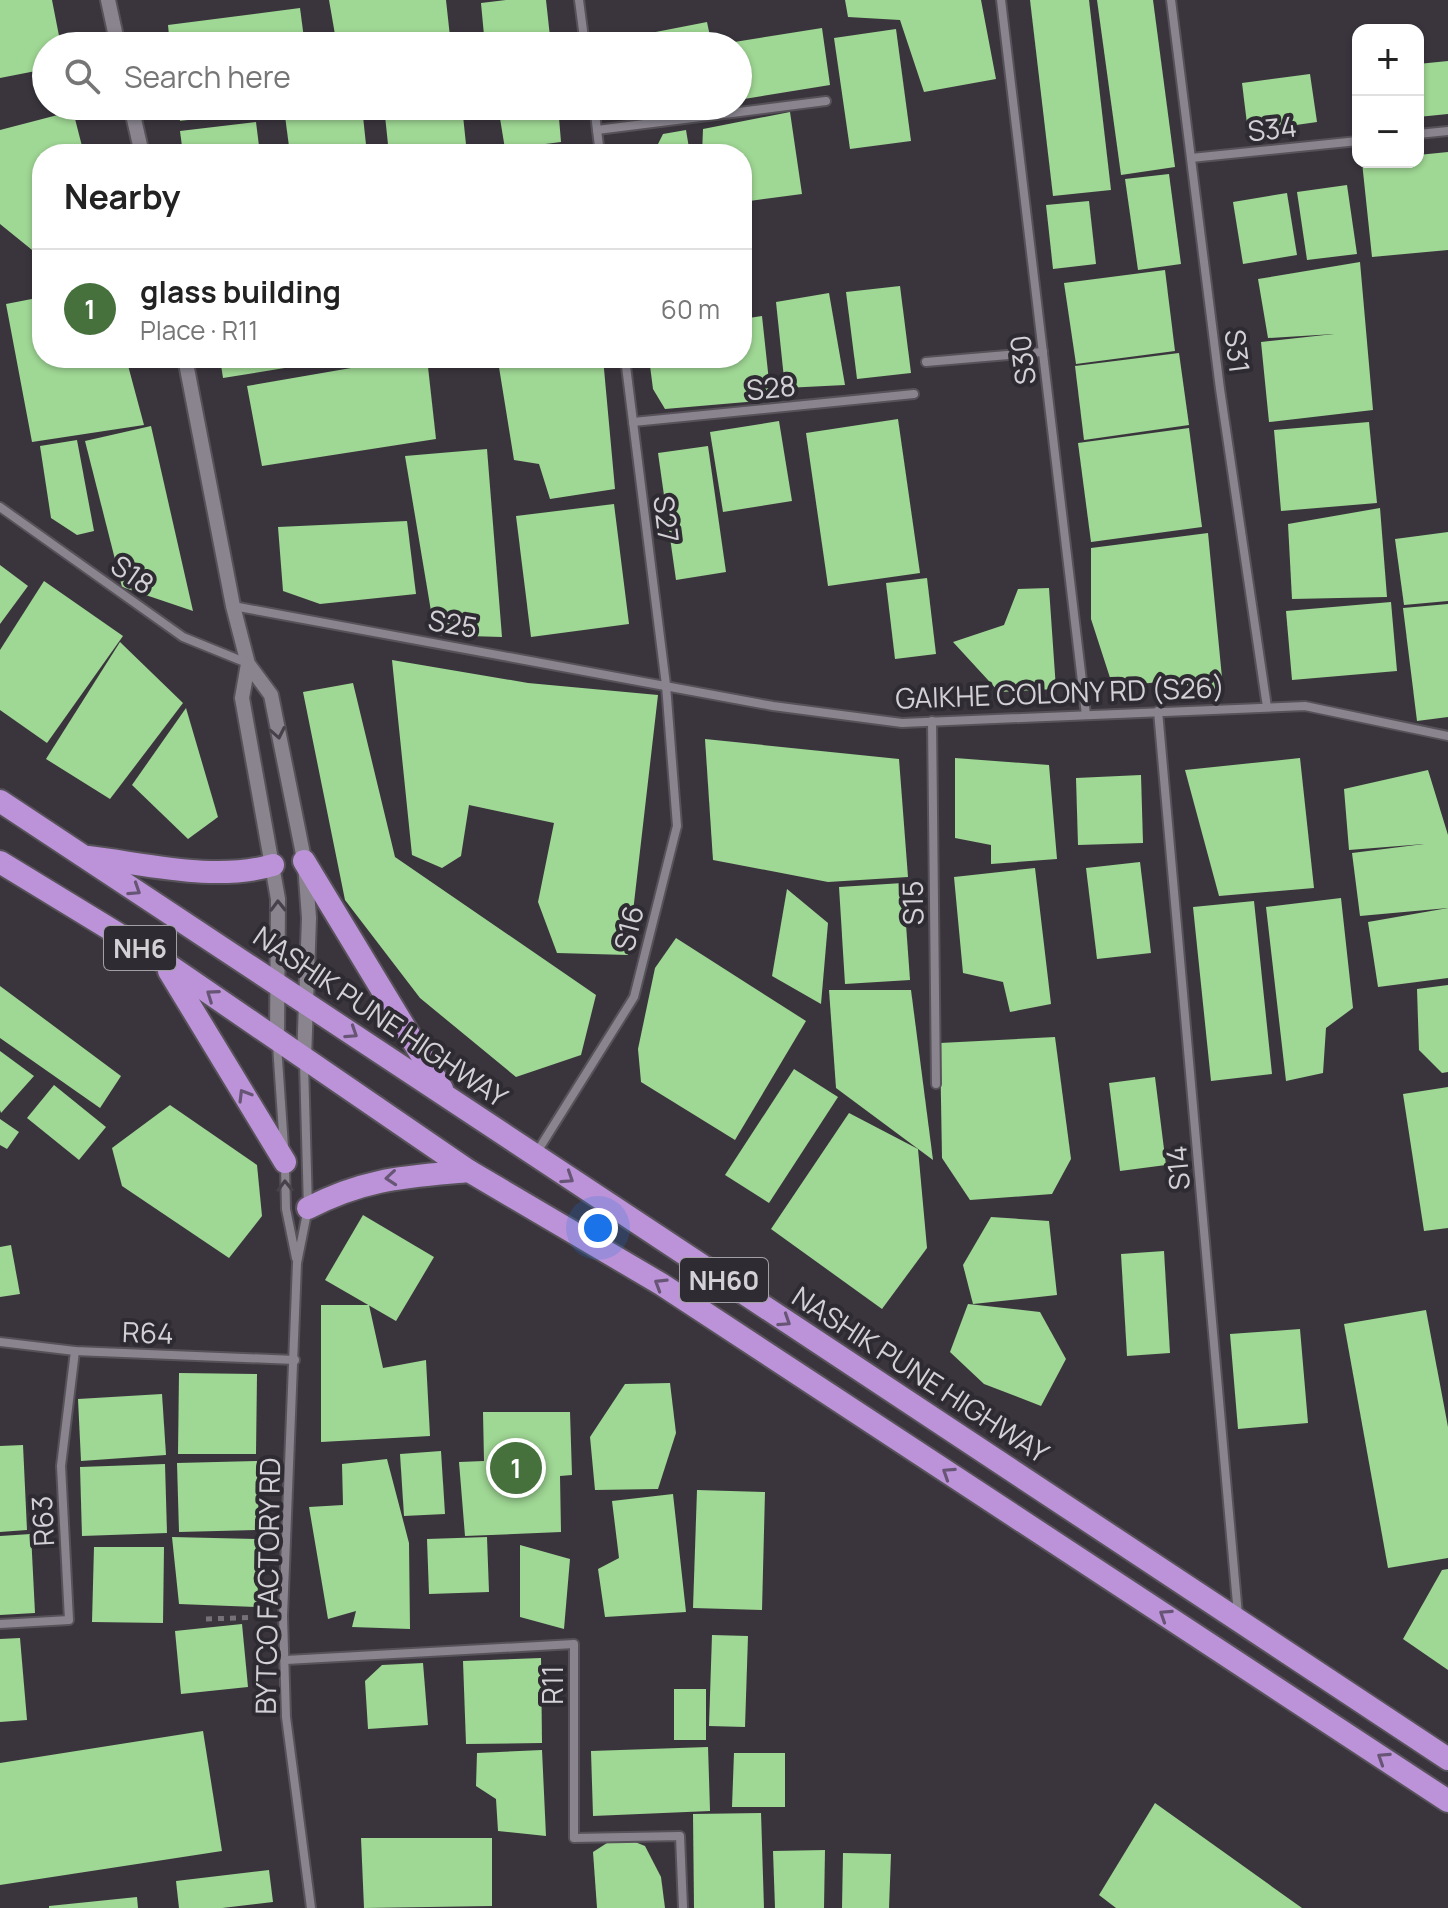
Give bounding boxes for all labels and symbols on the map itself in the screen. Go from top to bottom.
street label: S34 [1246,107,1298,149]
street label: S31 [1216,327,1260,375]
street label: S30 [1000,333,1044,387]
street label: S28 [744,366,798,408]
street label: S27 [645,493,689,545]
street label: S18 [104,546,162,602]
street label: S25 [425,600,481,646]
street label: GAIKHE COLONY RD (S26) [895,667,1225,717]
one-way arrow [269,726,286,740]
street label: S15 [893,880,931,926]
one-way arrow [126,881,141,896]
one-way arrow [269,899,286,912]
street label: S16 [604,901,652,955]
street label: NASHIK PUNE HIGHWAY [247,917,516,1116]
road number: NH6 [104,926,176,970]
one-way arrow [207,990,221,1005]
one-way arrow [344,1023,358,1038]
one-way arrow [239,1089,254,1104]
street label: S14 [1156,1144,1198,1192]
one-way arrow [559,1169,574,1184]
one-way arrow [384,1170,397,1187]
one-way arrow [277,1179,294,1192]
your location [578,1208,618,1248]
road number: NH60 [680,1258,768,1302]
street label: NASHIK PUNE HIGHWAY [785,1277,1057,1472]
one-way arrow [654,1278,669,1294]
one-way arrow [777,1311,791,1326]
street label: R64 [122,1312,174,1352]
pin: 1 [490,1438,542,1498]
street label: BYTCO FACTORY RD [246,1457,288,1715]
one-way arrow [942,1467,957,1482]
street label: R63 [22,1495,62,1547]
one-way arrow [1160,1610,1174,1625]
street label: R11 [533,1665,571,1705]
one-way arrow [1377,1753,1391,1768]

